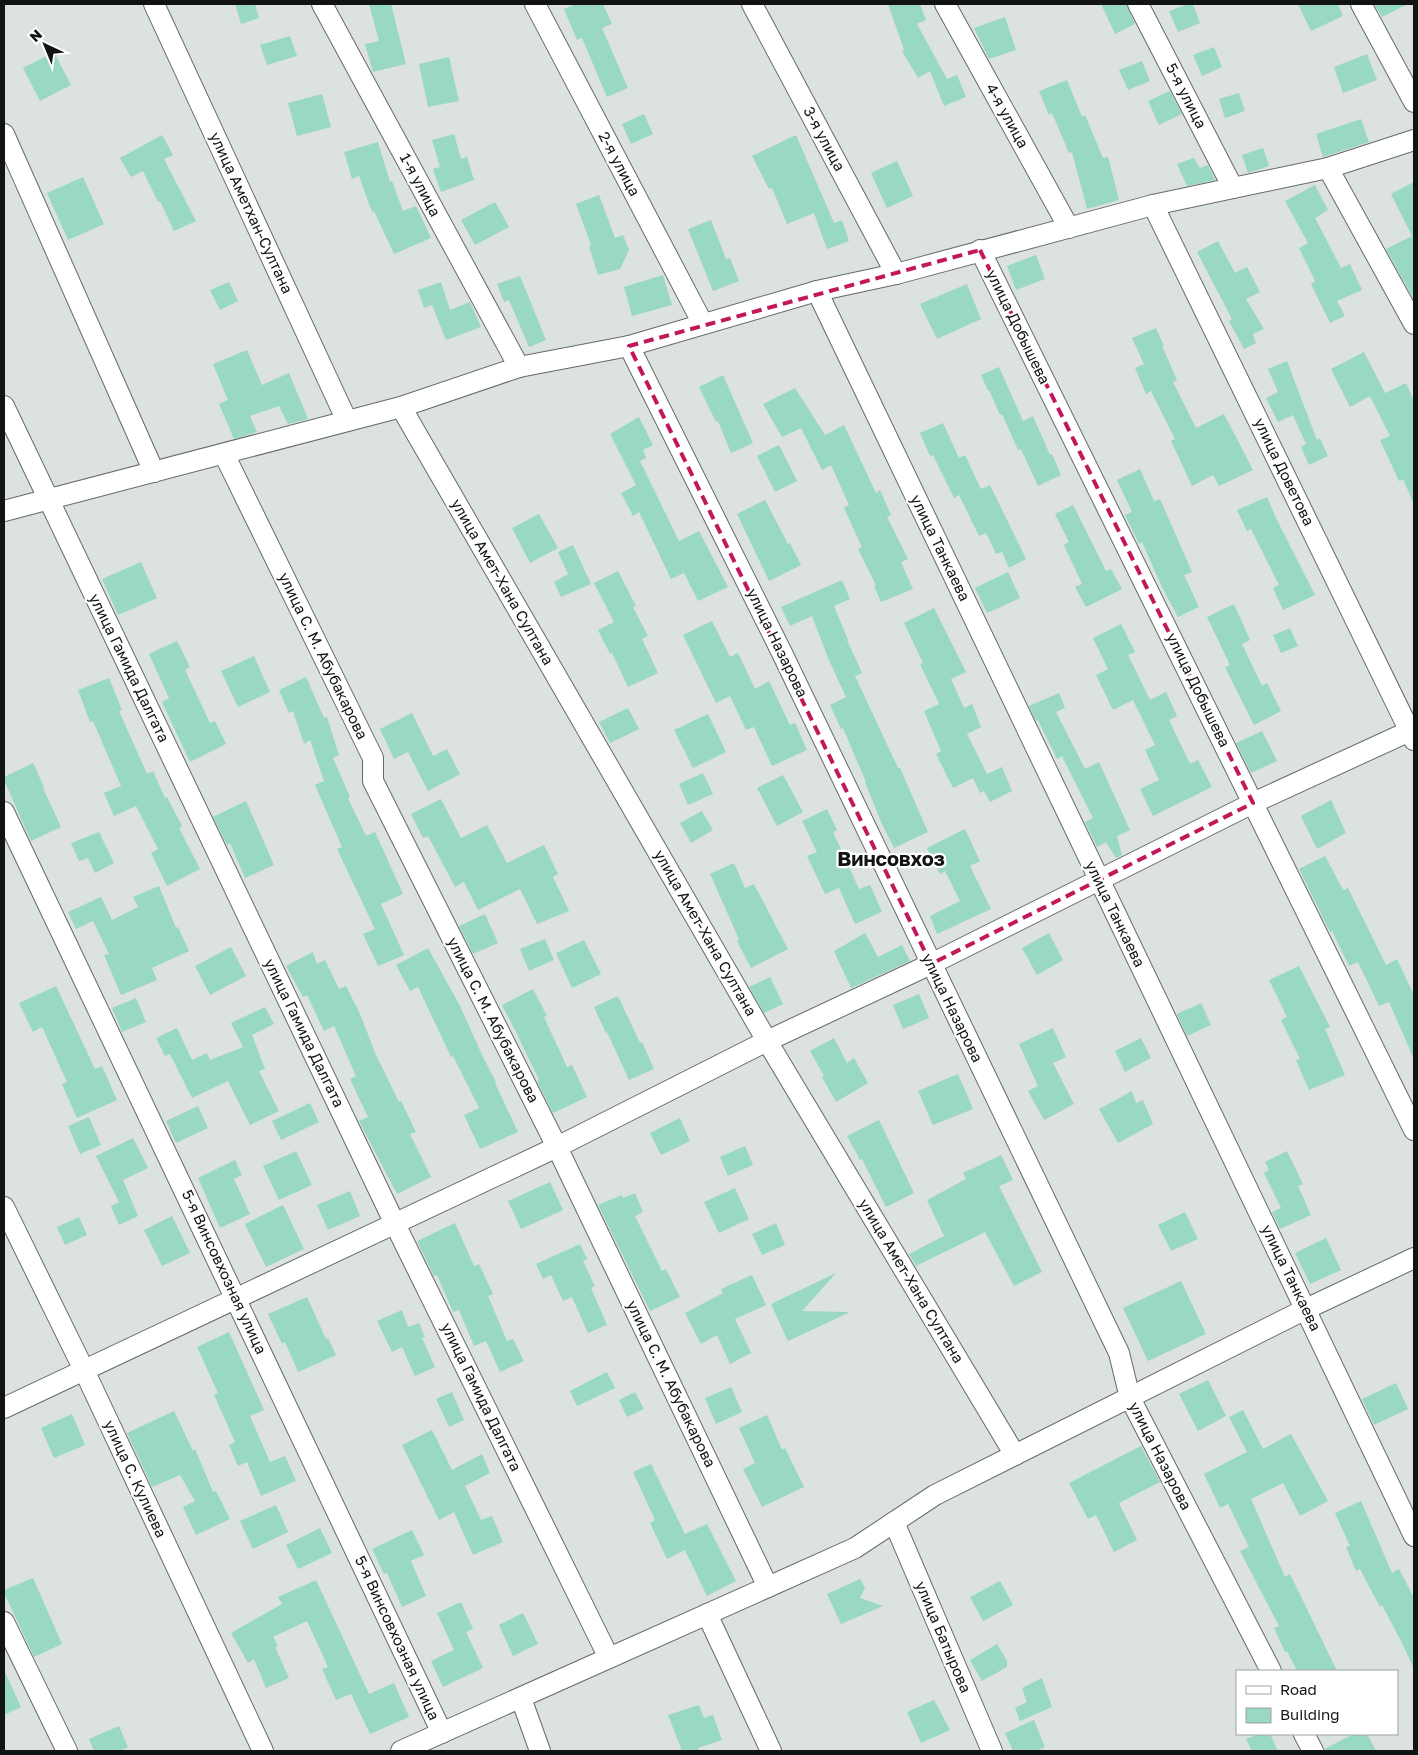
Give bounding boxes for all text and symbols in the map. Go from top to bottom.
north arrow [20,20,70,70]
text: N [26,25,45,45]
street label: 5-я улица [1163,60,1211,131]
street label: 4-я улица [983,80,1033,151]
street label: 3-я улица [800,103,849,174]
street label: 2-я улица [595,128,644,199]
street label: улица Аметхан-Султана [207,129,297,296]
street label: 1-я улица [397,150,445,219]
street label: улица Добышева [983,266,1054,387]
street label: улица Доветова [1251,415,1319,528]
street label: улица Танкаева [907,492,974,604]
street label: улица Амет-Хана Султана [448,495,558,668]
street label: улица С. М. Абубакарова [276,569,372,742]
street label: улица Назарова [744,585,812,700]
street label: улица Гамида Далгата [86,590,174,745]
street label: улица Добышева [1163,629,1234,750]
street label: улица Амет-Хана Султана [651,846,761,1019]
district label: Винсовхоз [837,846,945,870]
street label: улица Танкаева [1082,858,1149,970]
street label: улица С. М. Абубакарова [444,934,544,1105]
street label: улица Назарова [919,950,987,1065]
street label: улица Гамида Далгата [261,955,349,1110]
street label: 5-я Винсовхозная улица [179,1187,271,1357]
street label: улица Амет-Хана Султана [856,1195,968,1366]
street label: улица Танкаева [1258,1222,1325,1334]
street label: улица С. М. Абубакарова [624,1297,720,1470]
street label: улица Гамида Далгата [438,1319,526,1474]
street label: улица Назарова [1126,1398,1196,1513]
street label: улица С. Кулиева [101,1417,171,1540]
street label: 5-я Винсовхозная улица [352,1553,444,1723]
street label: улица Батырова [912,1578,976,1695]
legend [1236,1670,1398,1735]
text: Road [1280,1680,1317,1698]
text: Building [1280,1705,1340,1723]

